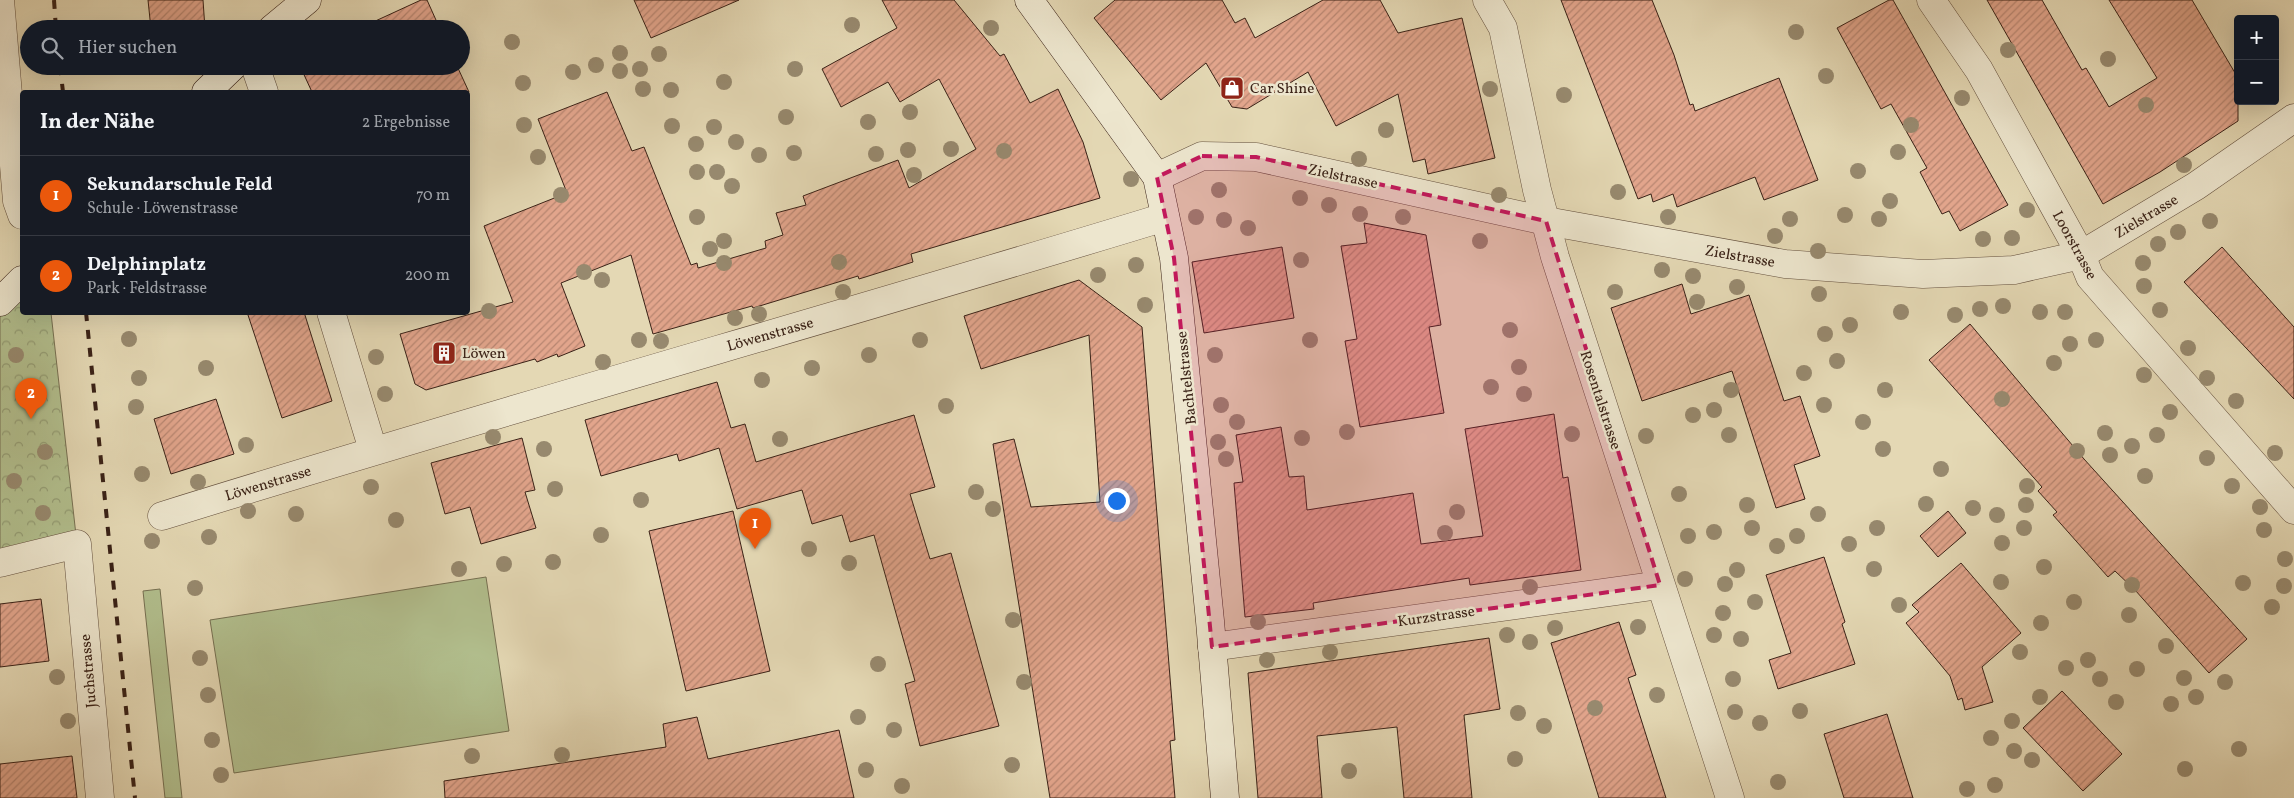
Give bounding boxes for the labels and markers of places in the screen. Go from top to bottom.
shop icon: Car Shine [1219,75,1245,101]
place label: Car Shine [1250,79,1314,100]
building icon: Löwen [431,340,457,366]
place label: Löwen [462,344,506,365]
pin: 2 [15,378,47,419]
pin: 1 [739,508,771,549]

